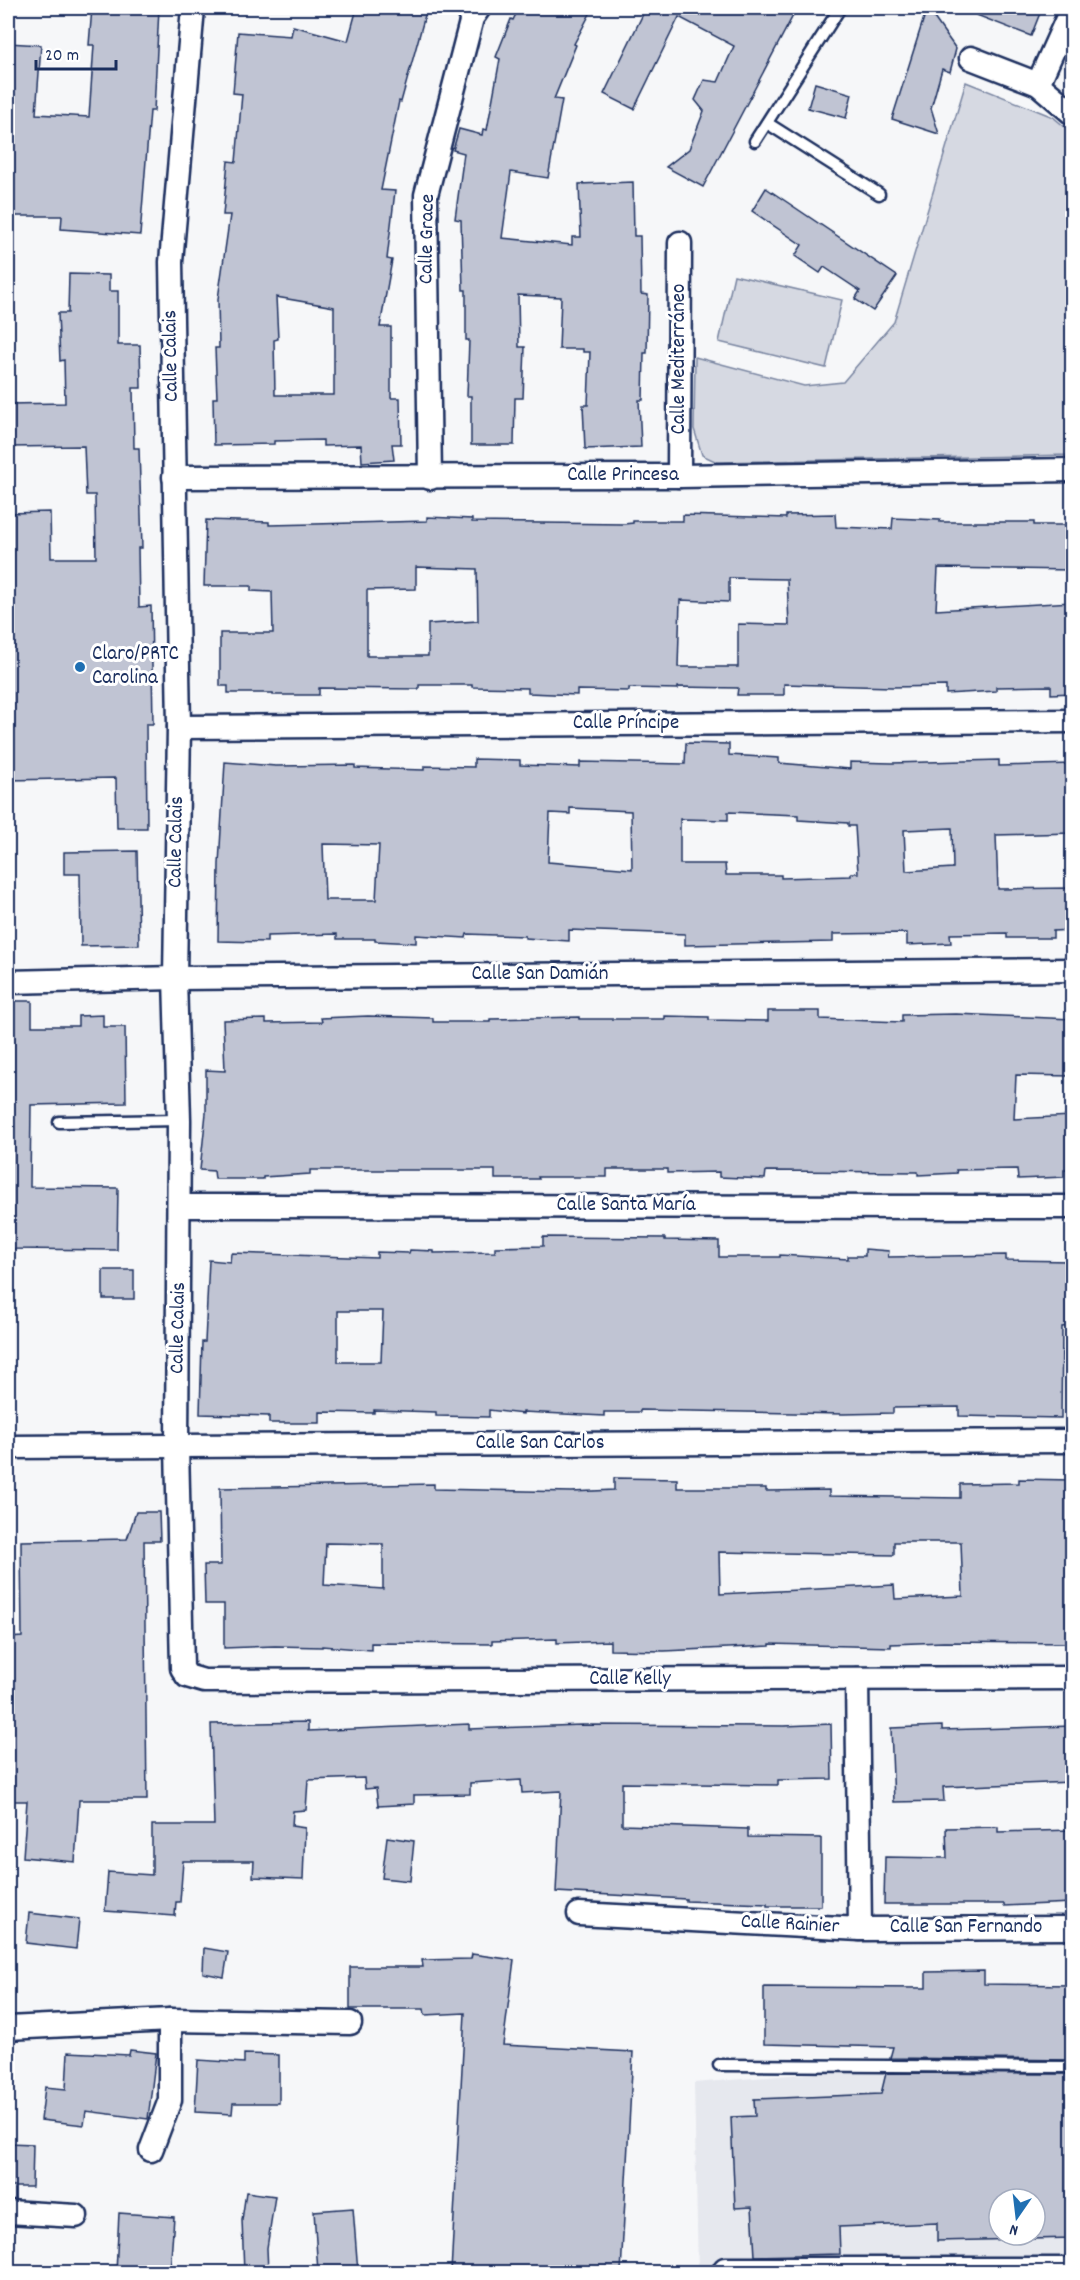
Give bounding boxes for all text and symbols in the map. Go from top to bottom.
scale bar [36,33,116,71]
text: 20 m [45,44,79,69]
street label: Calle Grace [412,194,444,284]
street label: Calle Mediterráneo [665,284,695,434]
street label: Calle Calais [156,310,188,402]
street label: Calle Princesa [567,461,680,491]
place label: Claro/PRTC Carolina [92,640,179,694]
marker: Claro/PRTC Carolina [73,660,87,674]
street label: Calle Príncipe [573,709,679,739]
street label: Calle Calais [161,796,193,888]
street label: Calle San Damián [471,960,609,990]
street label: Calle Santa María [556,1191,697,1221]
street label: Calle Calais [163,1282,195,1374]
street label: Calle San Carlos [475,1429,605,1459]
street label: Calle Kelly [589,1665,671,1695]
street label: Calle Rainier [740,1907,840,1943]
street label: Calle San Fernando [890,1913,1042,1943]
north arrow [987,2187,1047,2247]
text: N [1007,2217,1021,2241]

